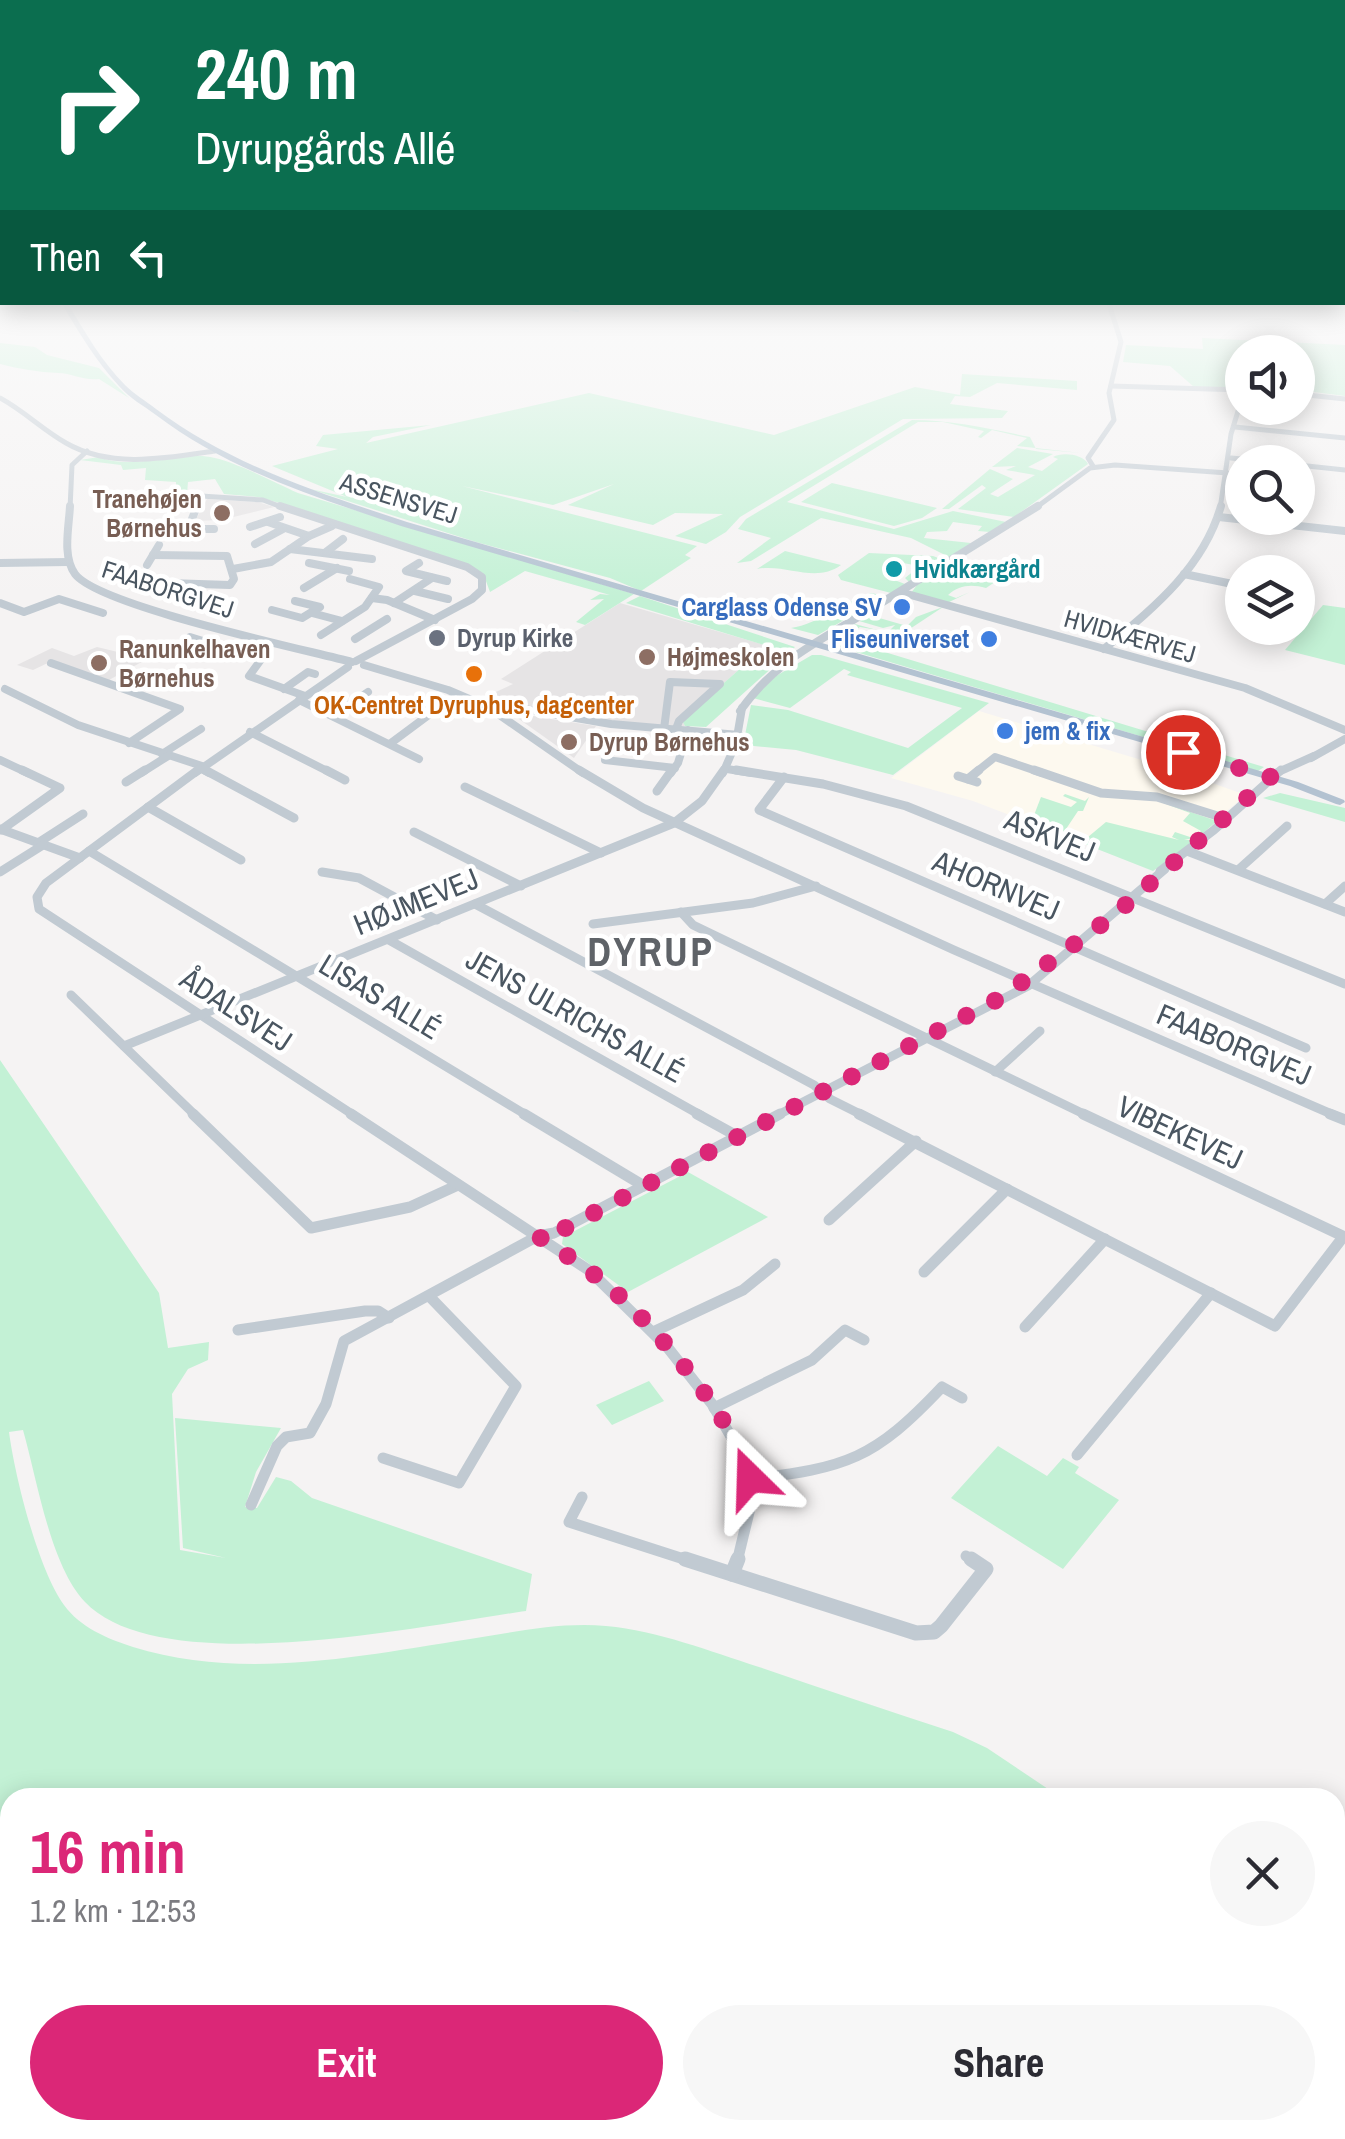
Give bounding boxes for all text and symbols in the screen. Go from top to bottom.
text: 240 m [195,27,358,121]
icon: right [30,40,160,170]
text: Dyrupgårds Allé [195,117,455,178]
icon: left [121,230,176,285]
text: Then [30,232,101,283]
map controls [1225,335,1315,645]
button: sound [1225,335,1315,425]
button: search [1225,445,1315,535]
street label: ASSENSVEJ [335,464,462,532]
place label: Tranehøjen Børnehus [93,482,202,545]
marker: Tranehøjen Børnehus [211,502,233,524]
street label: FAABORGVEJ [98,552,238,626]
place label: Hvidkærgård [914,552,1040,586]
button: layers [1225,555,1315,645]
marker: Hvidkærgård [883,558,905,580]
place label: Carglass Odense SV [681,590,882,624]
marker: Carglass Odense SV [891,596,913,618]
street label: HVIDKÆRVEJ [1060,601,1200,671]
place label: Dyrup Kirke [457,621,573,655]
place label: Fliseuniverset [831,622,969,656]
marker: Dyrup Kirke [426,627,448,649]
marker: Fliseuniverset [978,628,1000,650]
place label: Ranunkelhaven Børnehus [119,632,271,695]
place label: Højmeskolen [667,640,795,674]
marker: Højmeskolen [636,646,658,668]
marker: Ranunkelhaven Børnehus [88,652,110,674]
marker: OK-Centret Dyruphus, dagcenter [463,663,485,685]
place label: OK-Centret Dyruphus, dagcenter [314,688,634,722]
pin [1141,710,1226,795]
place label: jem & fix [1024,714,1111,748]
marker: jem & fix [994,720,1016,742]
place label: Dyrup Børnehus [589,725,750,759]
icon: arrive [1156,725,1211,780]
marker: Dyrup Børnehus [558,731,580,753]
street label: ASKVEJ [998,798,1102,871]
street label: AHORNVEJ [926,840,1066,930]
street label: HØJMEVEJ [347,858,484,944]
district label: DYRUP [587,925,715,978]
street label: JENS ULRICHS ALLÉ [459,939,692,1092]
street label: LISAS ALLÉ [312,944,449,1048]
street label: ÅDALSVEJ [172,958,300,1060]
street label: FAABORGVEJ [1151,994,1318,1095]
street label: VIBEKEVEJ [1111,1086,1250,1179]
position arrow [698,1426,802,1530]
text: 16 min [30,1811,186,1892]
button: close [1210,1821,1315,1926]
text: 1.2 km · 12:53 [30,1889,196,1932]
button: Exit [30,2005,663,2120]
button: Share [683,2005,1315,2120]

